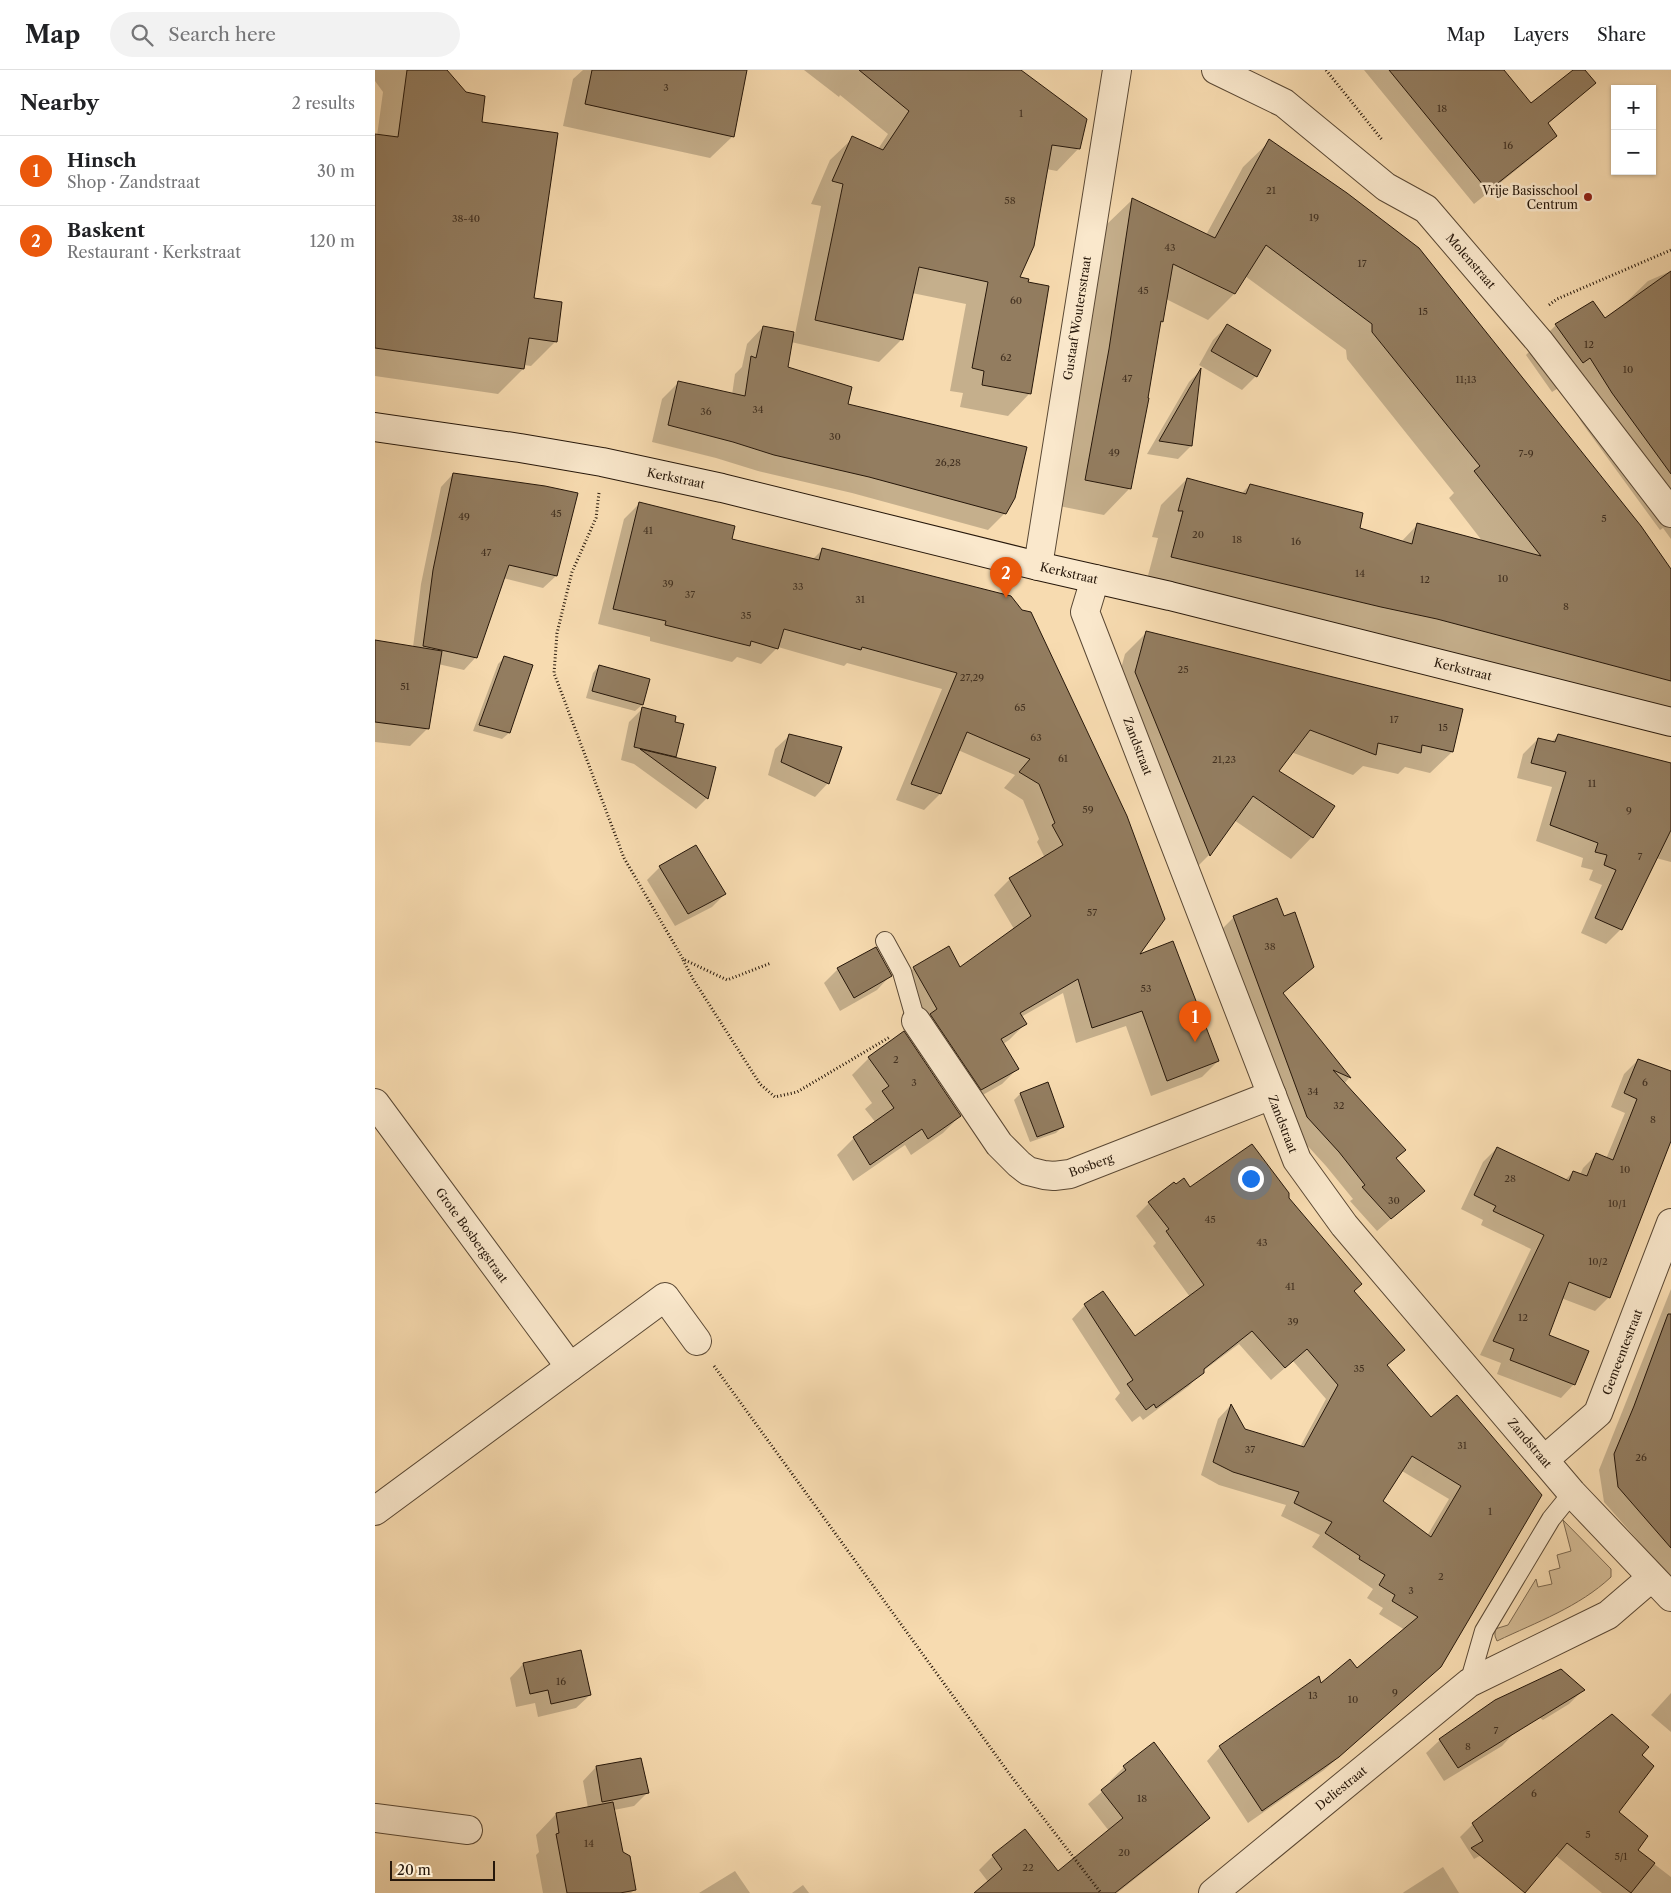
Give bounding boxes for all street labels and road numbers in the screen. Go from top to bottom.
street label: Molenstraat [1443,230,1500,292]
street label: Gustaaf Woutersstraat [1060,254,1094,381]
street label: Kerkstraat [646,465,707,492]
street label: Kerkstraat [1039,559,1100,587]
street label: Kerkstraat [1433,655,1494,684]
street label: Zandstraat [1120,715,1156,778]
street label: Zandstraat [1265,1093,1301,1156]
street label: Bosberg [1067,1150,1116,1180]
street label: Grote Bosbergstraat [433,1185,512,1286]
street label: Gemeentestraat [1599,1306,1646,1397]
street label: Zandstraat [1505,1415,1556,1472]
street label: Deliestraat [1312,1762,1370,1813]

